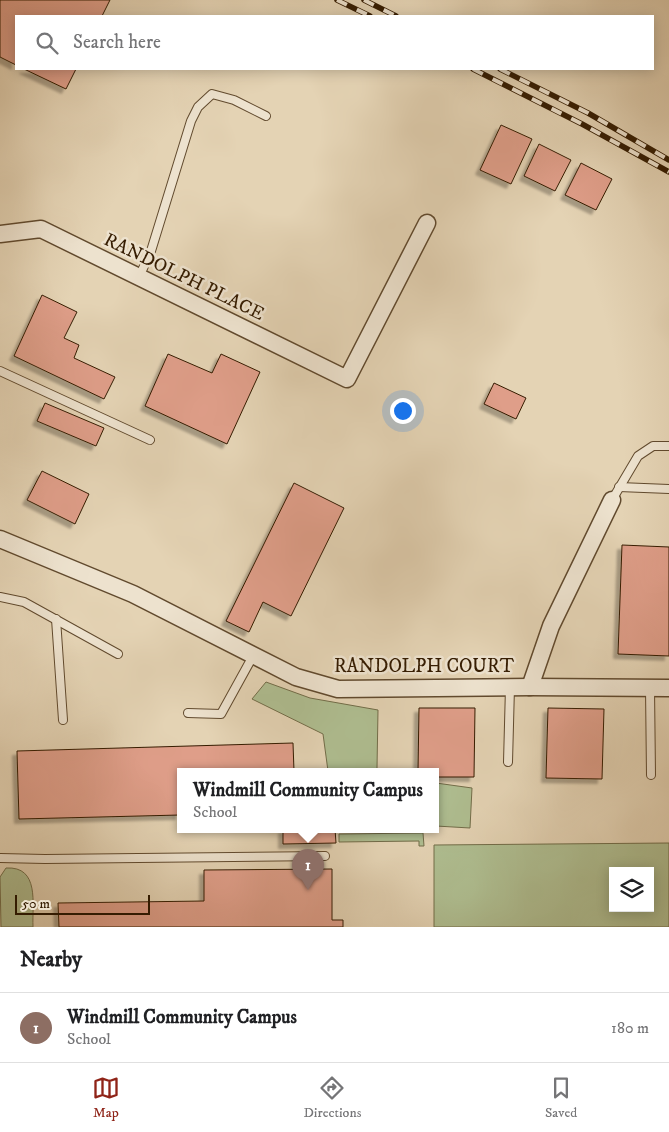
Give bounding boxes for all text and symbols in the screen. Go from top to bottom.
search box [15,15,654,70]
icon: search [33,29,61,57]
text: Search here [73,31,161,54]
street label: RANDOLPH PLACE [100,228,268,326]
your location [390,398,416,424]
street label: RANDOLPH COURT [334,655,515,678]
popup [177,768,439,833]
text: Windmill Community Campus [193,779,423,802]
text: School [193,802,237,822]
pin: 1 [292,849,324,890]
map controls [609,867,654,912]
button: layers [609,867,654,912]
scale bar [15,892,150,915]
text: 50 m [22,895,50,913]
text: Nearby [20,947,82,973]
text: Windmill Community Campus [67,1006,297,1029]
text: 1 [33,1018,39,1038]
text: 180 m [611,1018,649,1038]
text: School [67,1029,111,1049]
tab: Map [92,1074,120,1122]
tab: Directions [303,1074,361,1122]
tab: Saved [545,1074,577,1122]

